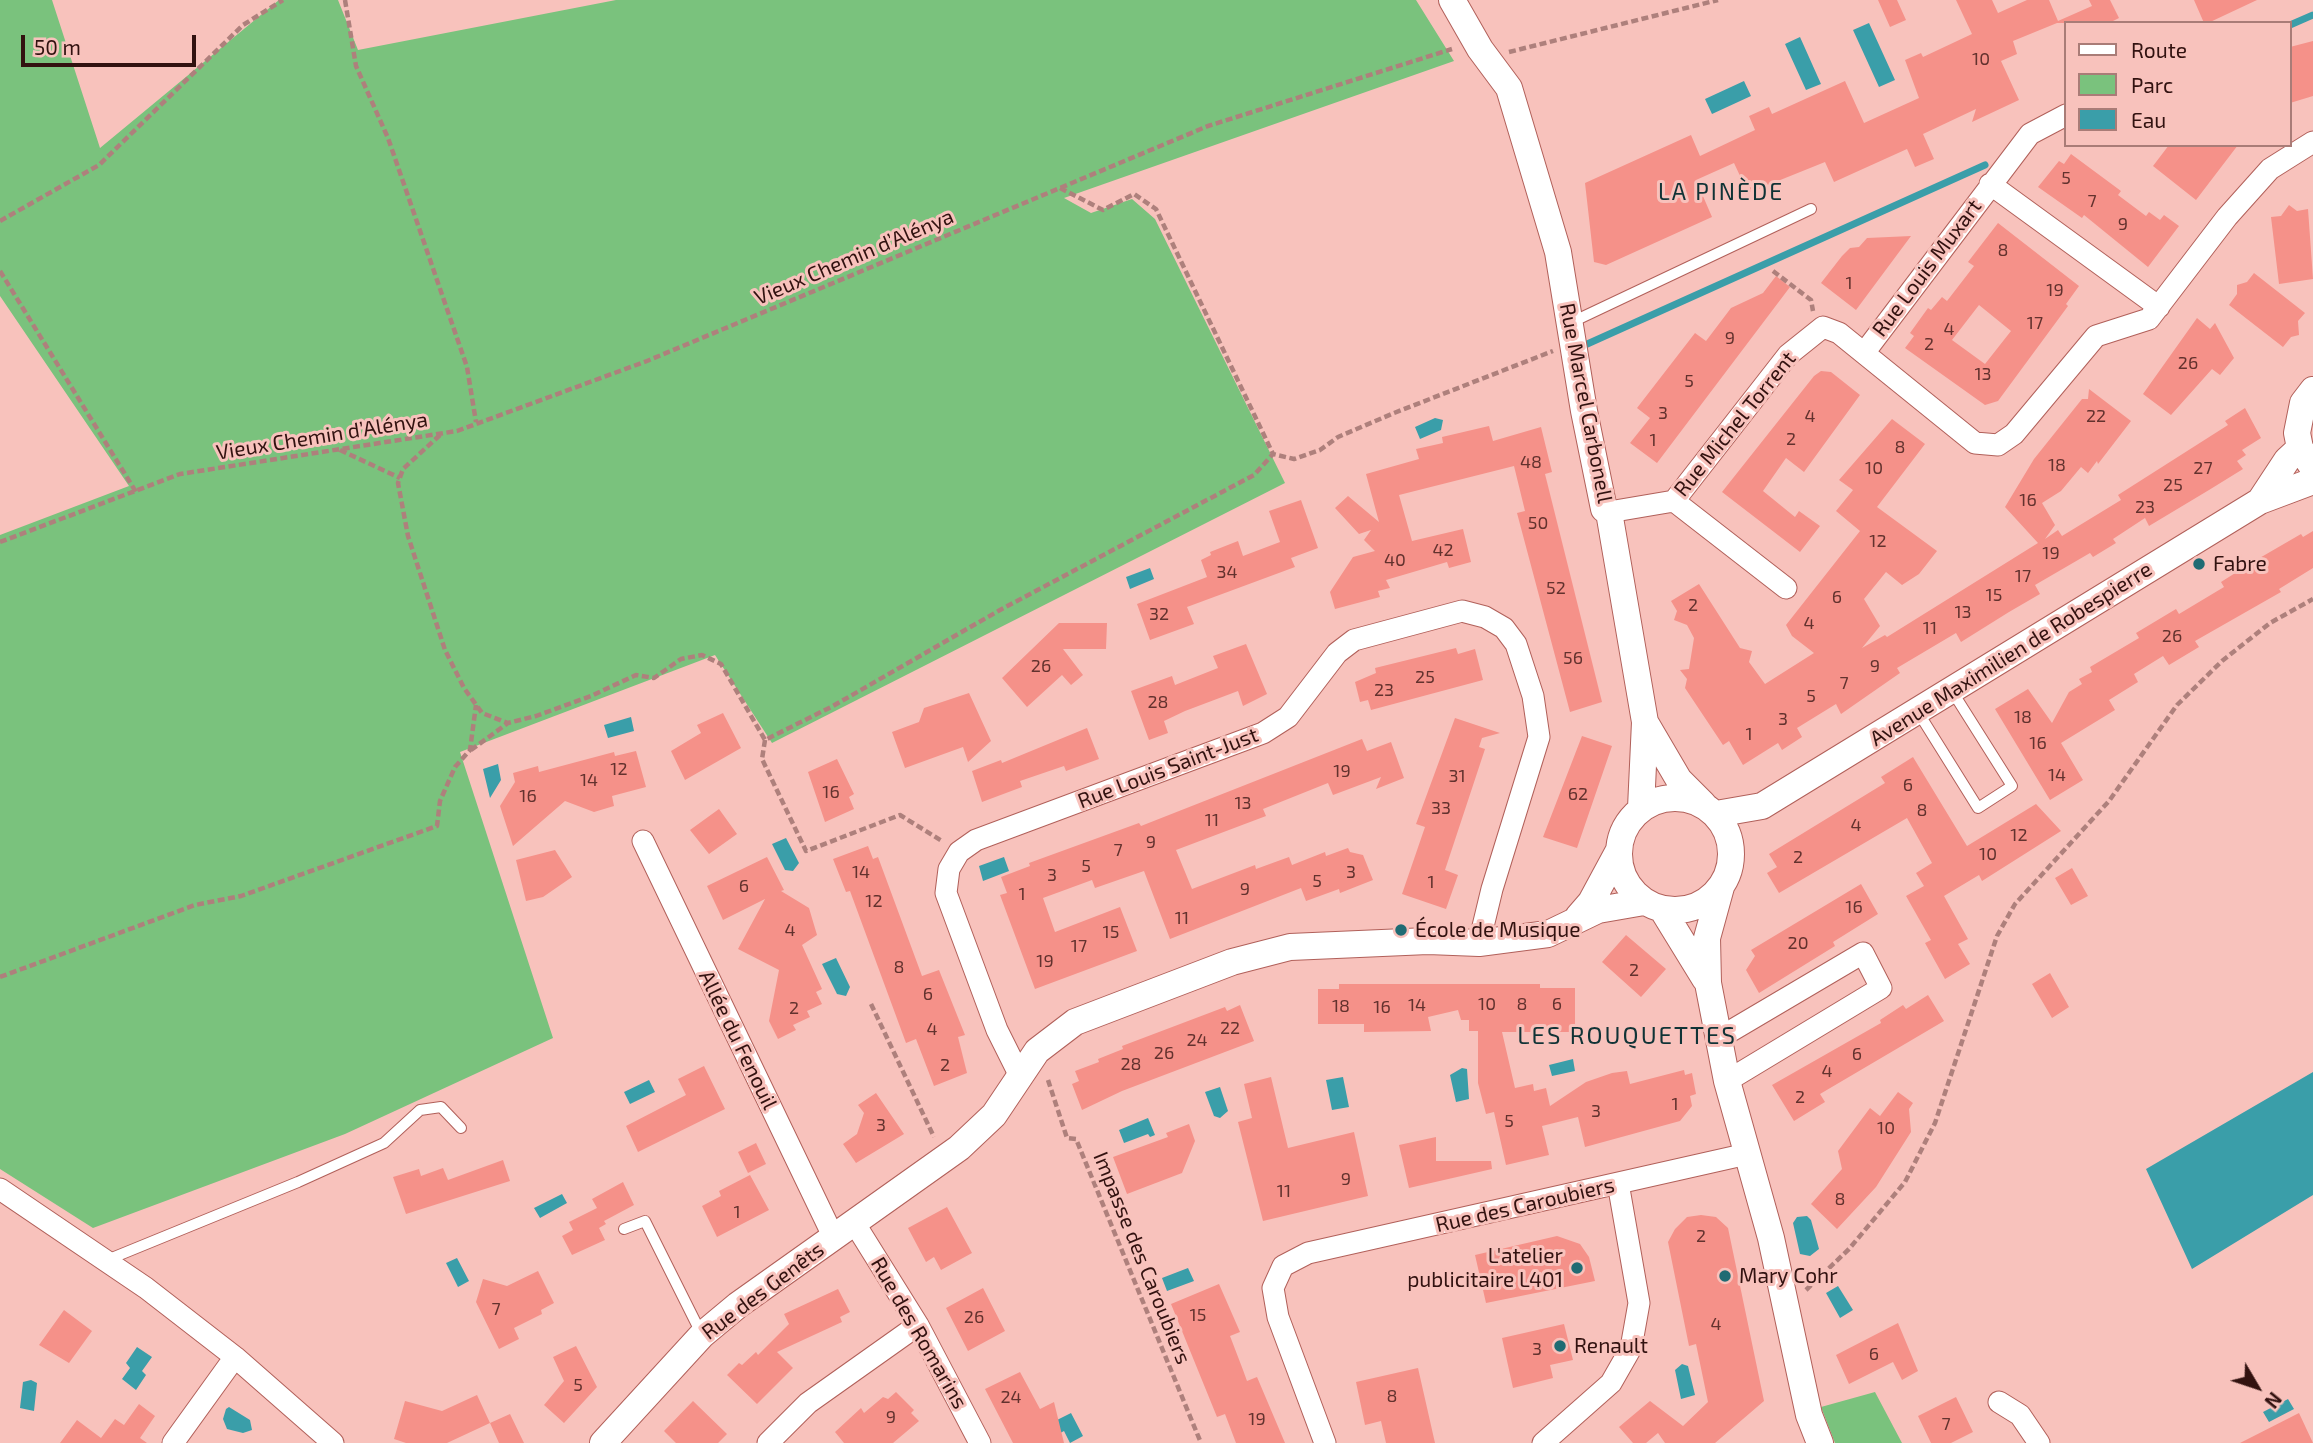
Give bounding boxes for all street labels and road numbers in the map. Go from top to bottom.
street label: Rue Louis Muxart [1867,194,1987,342]
street label: Vieux Chemin d’Alénya [751,204,957,310]
street label: Rue Marcel Carbonell [1554,301,1618,505]
street label: Rue Michel Torrent [1669,347,1801,501]
street label: Vieux Chemin d’Alénya [214,407,430,465]
street label: Avenue Maximilien de Robespierre [1865,556,2157,752]
street label: Rue Louis Saint-Just [1074,722,1262,814]
street label: Allée du Fenouil [694,966,782,1114]
street label: Impasse des Caroubiers [1088,1148,1196,1368]
street label: Rue des Caroubiers [1433,1172,1617,1238]
street label: Rue des Genêts [697,1237,829,1345]
street label: Rue des Romarins [865,1253,973,1413]

